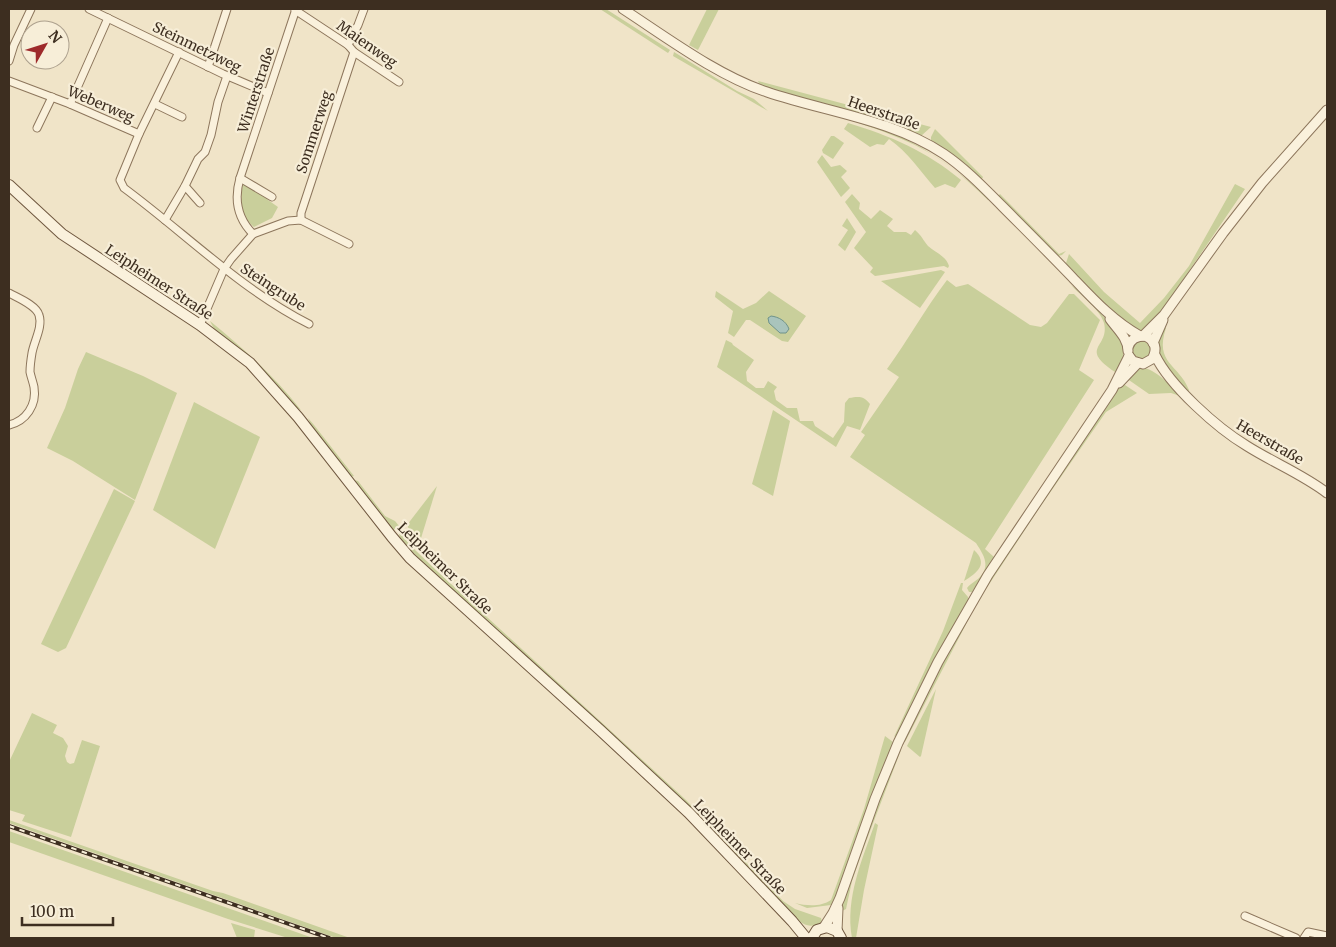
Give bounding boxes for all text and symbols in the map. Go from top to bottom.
street label: Maienweg [333,17,401,72]
street label: Steinmetzweg [150,18,245,76]
north arrow [20,20,70,70]
text: N [45,27,66,47]
street label: Winterstraße [233,45,278,136]
street label: Weberweg [64,81,138,126]
street label: Sommerweg [292,88,336,176]
street label: Heerstraße [846,92,922,134]
street label: Leipheimer Straße [102,240,216,324]
street label: Steingrube [237,259,309,315]
street label: Heerstraße [1233,416,1307,468]
street label: Leipheimer Straße [394,518,496,618]
street label: Leipheimer Straße [690,796,790,898]
scale bar [22,894,114,926]
text: 100 m [30,902,74,921]

